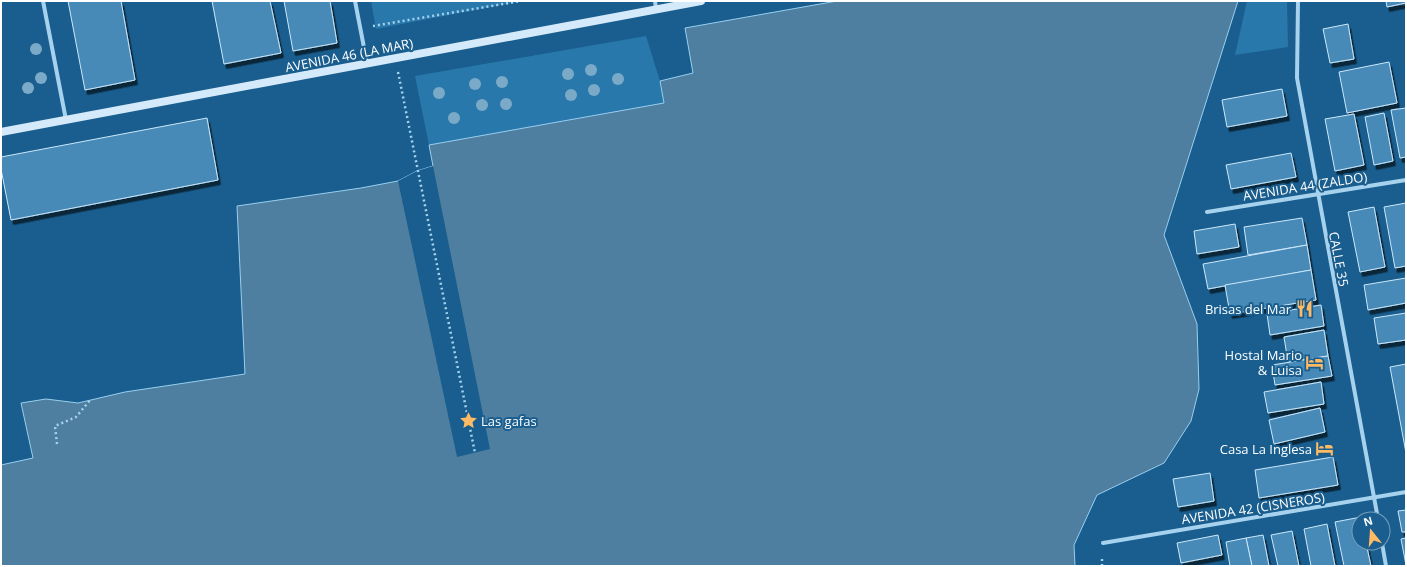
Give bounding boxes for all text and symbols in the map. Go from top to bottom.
street label: AVENIDA 46 (LA MAR) [284,34,415,76]
street label: AVENIDA 44 (ZALDO) [1242,167,1369,205]
street label: CALLE 35 [1325,230,1353,288]
restaurant icon: Brisas del Mar [1294,299,1314,319]
place label: Brisas del Mar [1205,300,1292,318]
place label: Hostal Mario & Luisa [1225,346,1302,379]
hotel icon: Hostal Mario & Luisa [1305,352,1325,372]
place icon: Las gafas [458,411,478,431]
place label: Las gafas [481,412,537,430]
hotel icon: Casa La Inglesa [1315,439,1335,459]
place label: Casa La Inglesa [1220,440,1312,458]
street label: AVENIDA 42 (CISNEROS) [1180,488,1326,528]
north arrow [1351,511,1391,551]
text: N [1361,512,1374,529]

